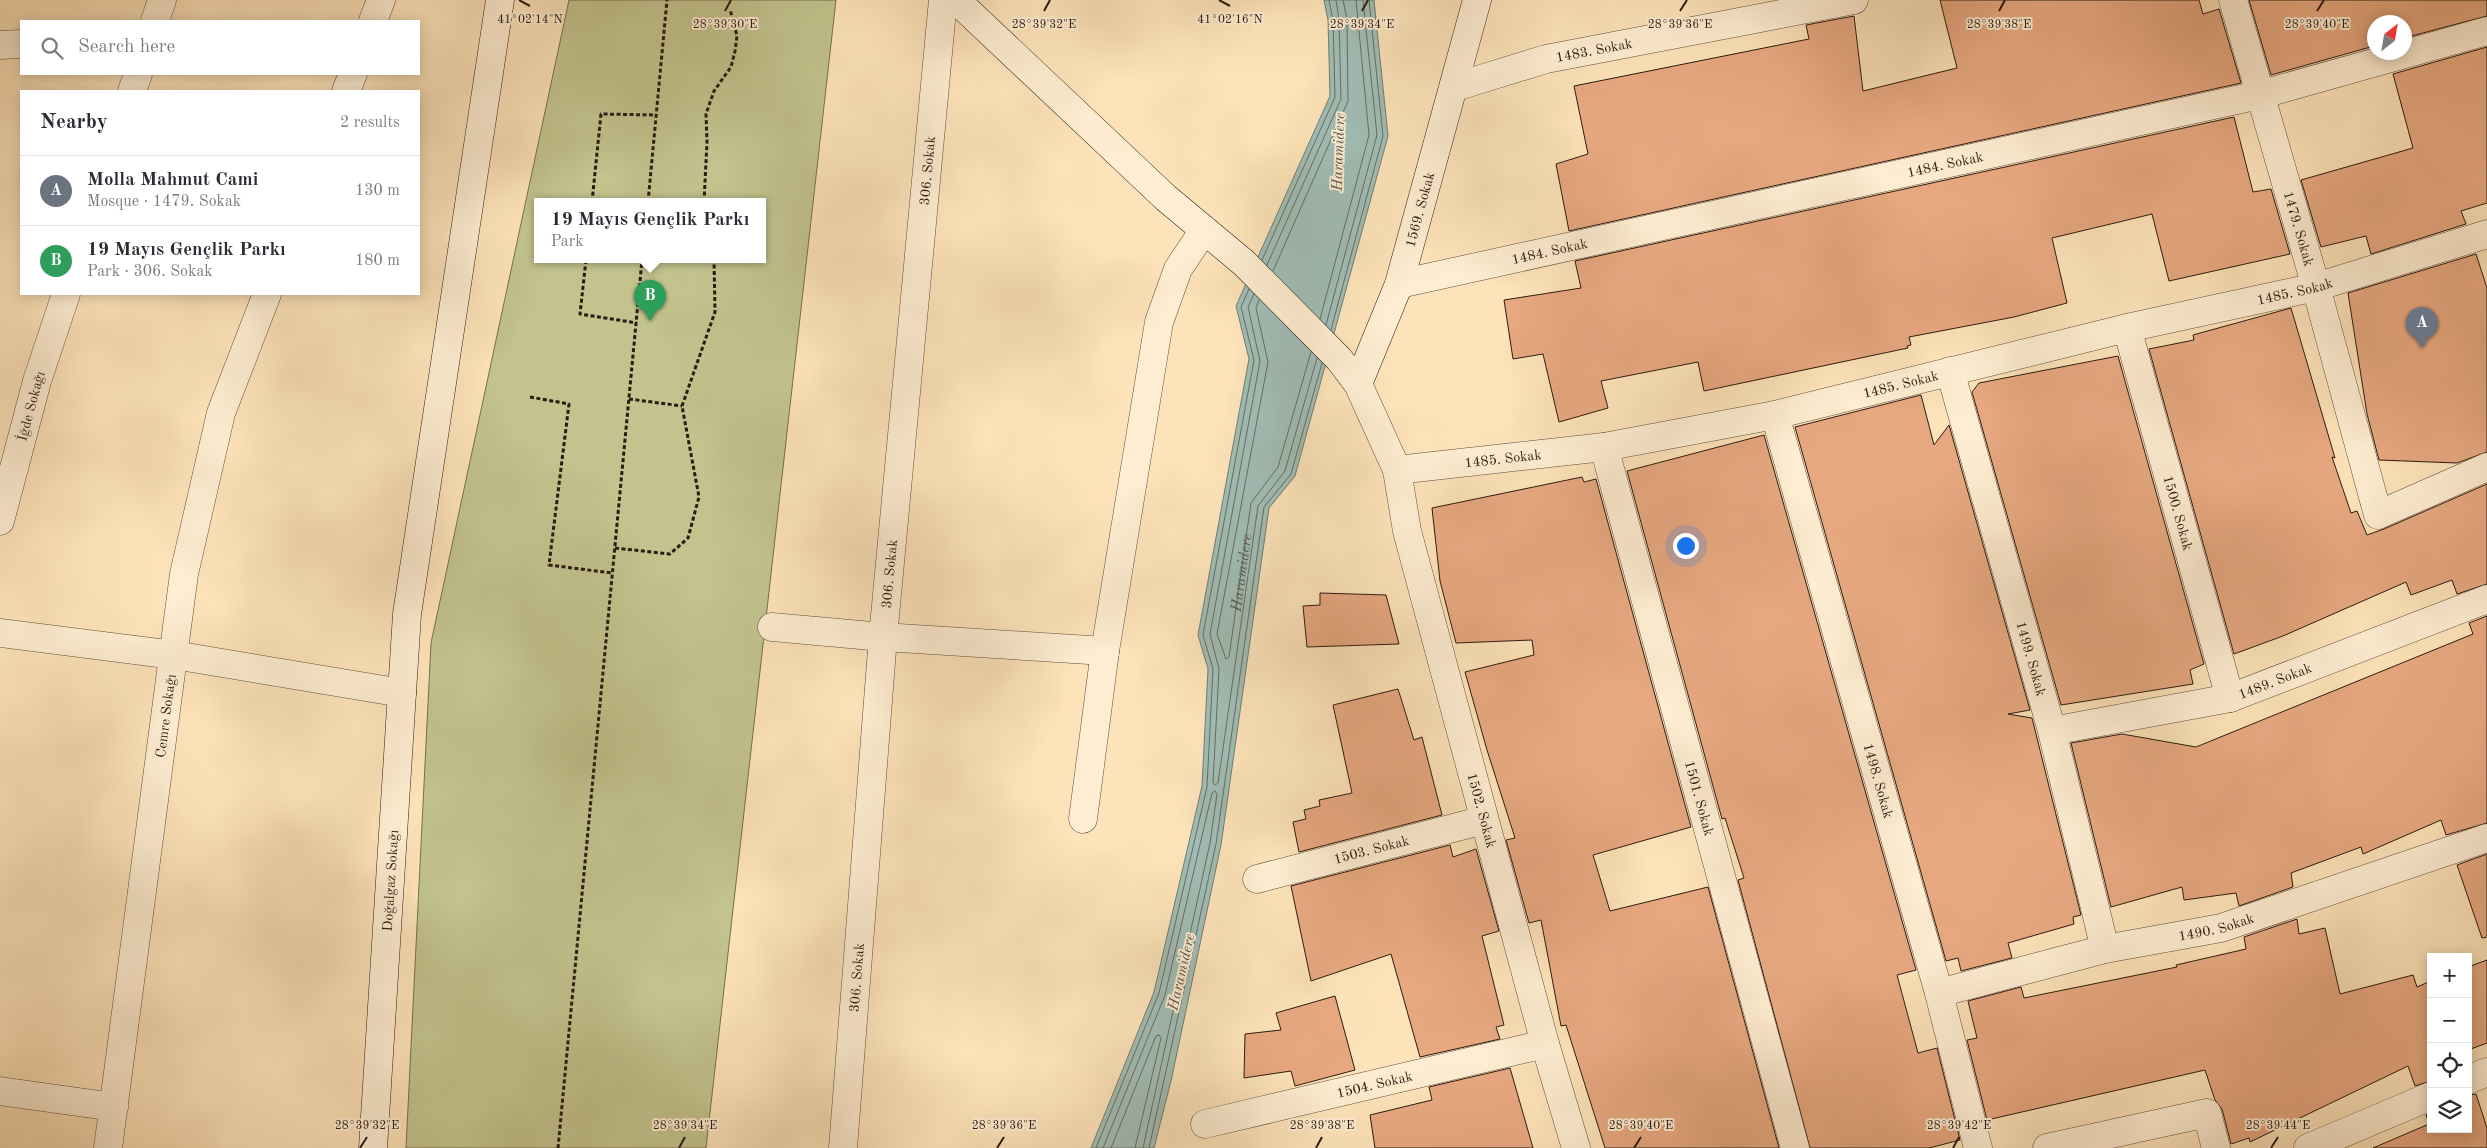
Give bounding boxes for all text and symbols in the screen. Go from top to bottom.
text: 41°02'14"N [497,14,563,26]
text: 41°02'16"N [1197,14,1263,26]
north arrow [2367,15,2412,60]
text: 28°39'30"E [693,19,757,31]
text: 28°39'32"E [1012,19,1076,31]
text: 28°39'34"E [1330,19,1394,31]
text: 28°39'36"E [1648,19,1712,31]
text: 28°39'38"E [1967,19,2031,31]
text: 28°39'40"E [2285,19,2349,31]
search box [20,20,420,75]
icon: search [38,34,66,62]
street label: 1483. Sokak [1555,37,1633,65]
text: Search here [78,38,175,57]
text: Nearby [40,112,108,133]
water label: Haramidere [1331,113,1348,192]
text: 2 results [340,115,400,131]
street label: 306. Sokak [918,136,938,206]
street label: 1484. Sokak [1906,150,1985,180]
text: Molla Mahmut Cami [87,171,258,190]
street label: 1569. Sokak [1403,171,1437,249]
text: A [50,183,62,199]
text: 130 m [355,183,400,199]
street label: 1479. Sokak [2281,190,2316,268]
text: Mosque · 1479. Sokak [87,194,241,210]
popup [534,198,766,263]
text: 19 Mayıs Gençlik Parkı [551,211,749,230]
text: Park [551,234,584,250]
street label: 1484. Sokak [1510,237,1589,267]
text: 19 Mayıs Gençlik Parkı [87,241,286,260]
text: B [50,253,62,269]
text: 180 m [355,253,400,269]
text: Park · 306. Sokak [87,264,213,280]
street label: 1485. Sokak [2256,276,2335,308]
pin: B [634,280,666,321]
pin: A [2406,307,2438,348]
street label: İğde Sokağı [13,369,48,443]
street label: 1485. Sokak [1862,369,1940,401]
street label: 1485. Sokak [1464,448,1542,470]
street label: 1500. Sokak [2160,474,2195,552]
water label: Haramidere [1229,533,1256,614]
your location [1673,533,1699,559]
street label: 306. Sokak [880,539,900,609]
street label: 1499. Sokak [2013,620,2048,698]
street label: 1489. Sokak [2236,661,2314,702]
street label: Cemre Sokağı [154,673,179,759]
street label: 1498. Sokak [1860,742,1895,820]
street label: 1501. Sokak [1682,759,1716,838]
street label: 1502. Sokak [1464,771,1498,850]
street label: Doğalgaz Sokağı [381,829,401,932]
street label: 1503. Sokak [1332,834,1411,867]
street label: 1490. Sokak [2177,911,2256,944]
water label: Haramidere [1166,932,1199,1013]
street label: 306. Sokak [848,942,867,1013]
map controls [2427,953,2472,1133]
button: + [2427,953,2472,998]
button: − [2427,998,2472,1043]
button: locate [2427,1043,2472,1088]
street label: 1504. Sokak [1335,1069,1414,1101]
button: layers [2427,1088,2472,1133]
text: 28°39'32"E [335,1120,399,1132]
text: 28°39'34"E [653,1120,717,1132]
text: 28°39'36"E [972,1120,1036,1132]
text: 28°39'38"E [1290,1120,1354,1132]
text: 28°39'40"E [1609,1120,1673,1132]
text: 28°39'42"E [1927,1120,1991,1132]
text: 28°39'44"E [2246,1120,2310,1132]

